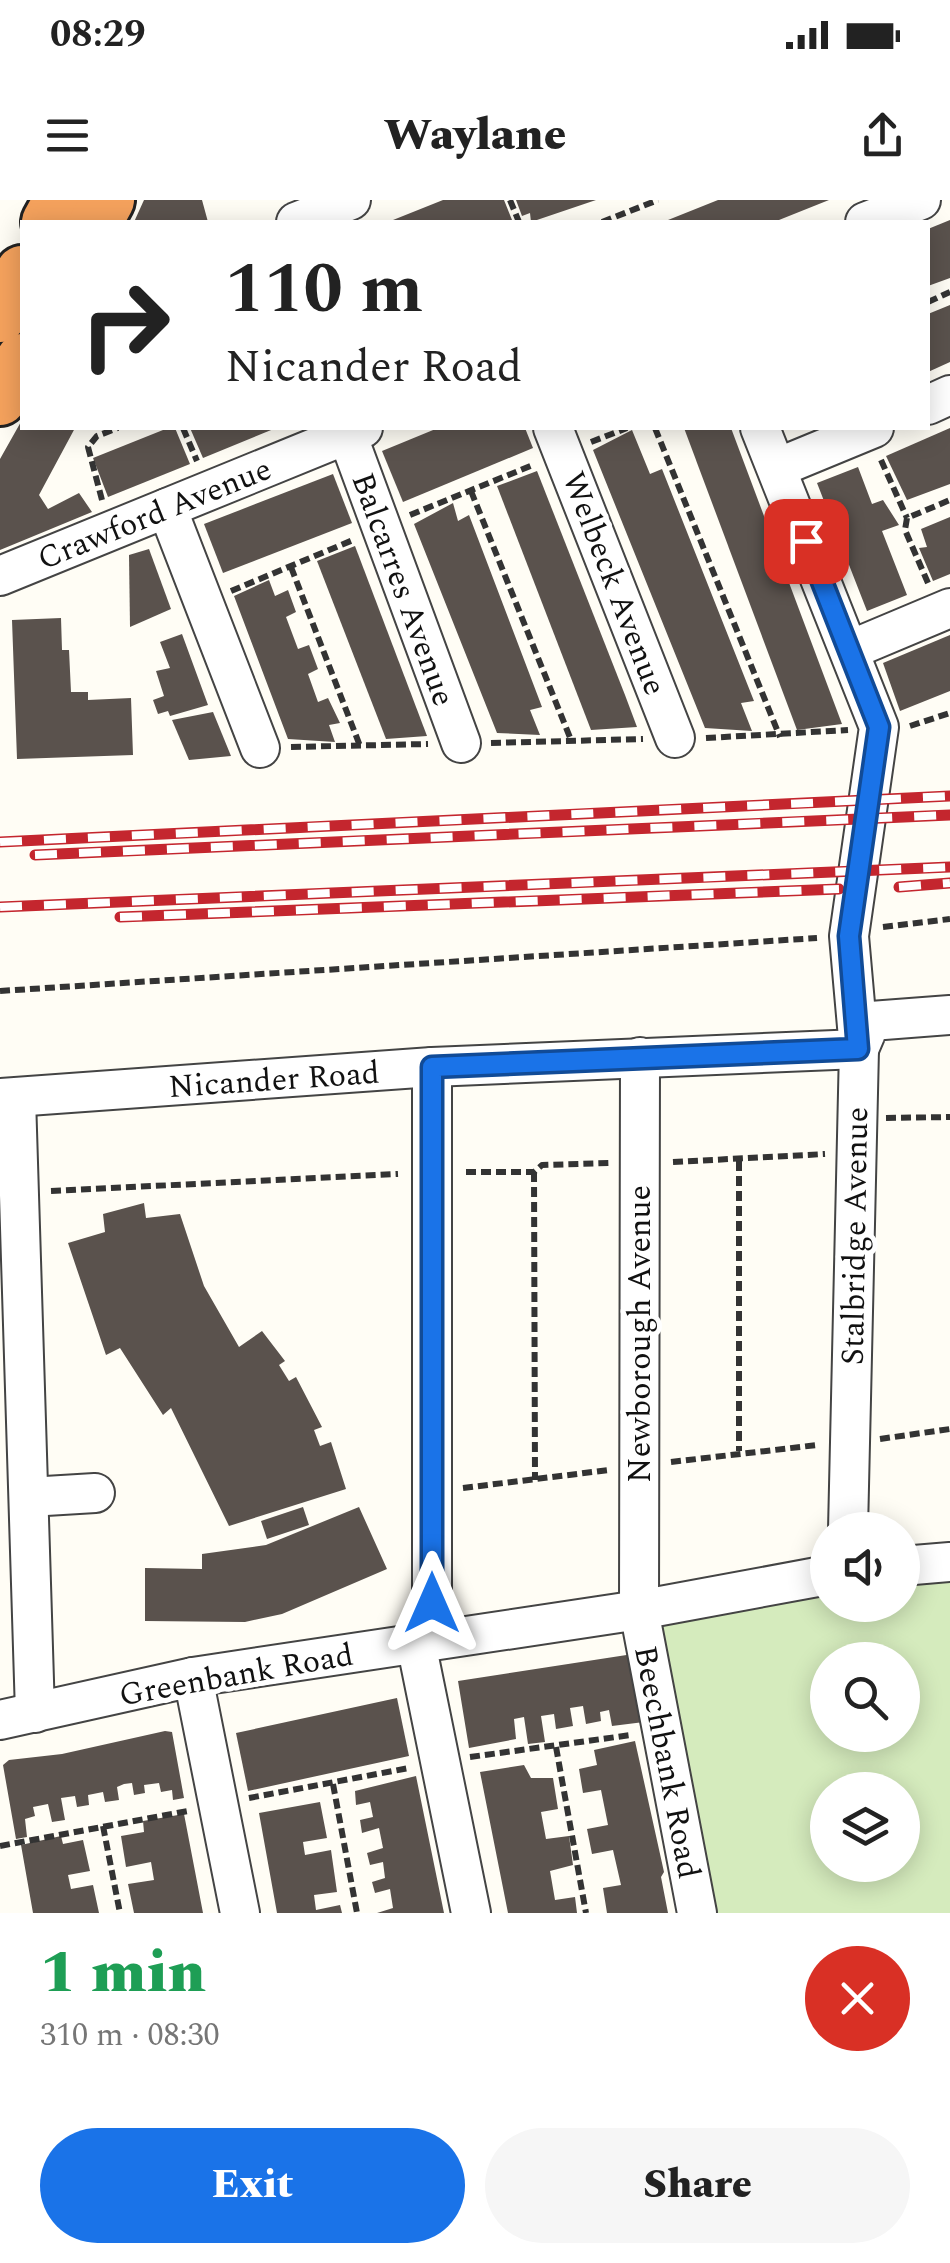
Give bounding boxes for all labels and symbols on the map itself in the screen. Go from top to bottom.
street label: Crawford Avenue [30,445,279,584]
street label: Welbeck Avenue [548,465,679,703]
street label: Balcarres Avenue [338,466,468,713]
pin [764,499,849,584]
street label: Nicander Road [167,1049,381,1112]
street label: Stalbridge Avenue [829,1106,882,1366]
street label: Newborough Avenue [616,1185,665,1483]
position arrow [380,1551,484,1655]
street label: Greenbank Road [115,1631,357,1720]
street label: Beechbank Road [620,1642,713,1883]

